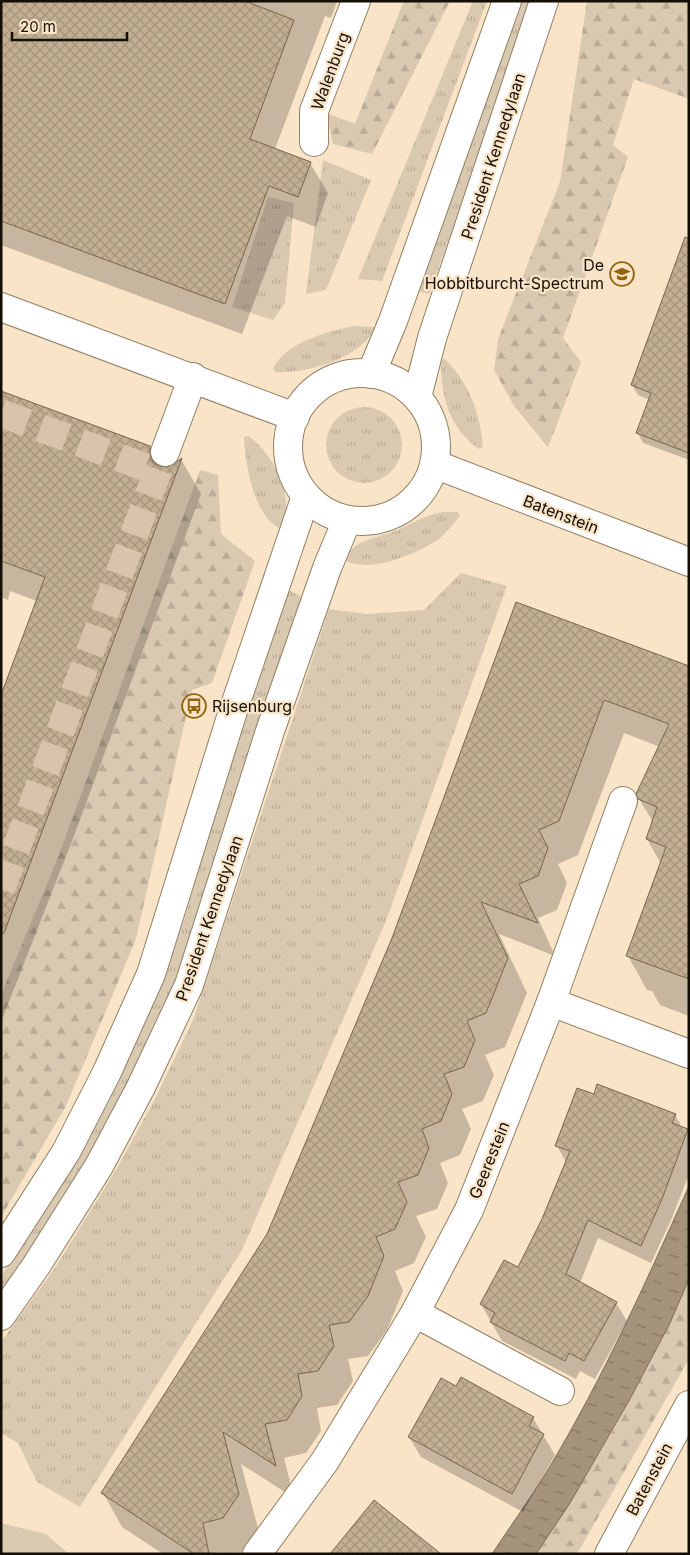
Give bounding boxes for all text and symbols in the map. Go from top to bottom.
scale bar [12,10,128,42]
text: 20 m [20,17,56,36]
street label: Walenburg [307,29,353,113]
street label: President Kennedylaan [457,70,529,242]
place label: De Hobbitburcht-Spectrum [425,255,604,293]
school or university icon: De Hobbitburcht-Spectrum [609,261,635,287]
street label: Batenstein [520,490,602,538]
bus stop icon: Rijsenburg [181,693,207,719]
place label: Rijsenburg [212,696,292,716]
street label: President Kennedylaan [171,833,247,1003]
street label: Geerestein [464,1118,514,1202]
street label: Batenstein [622,1439,676,1519]

